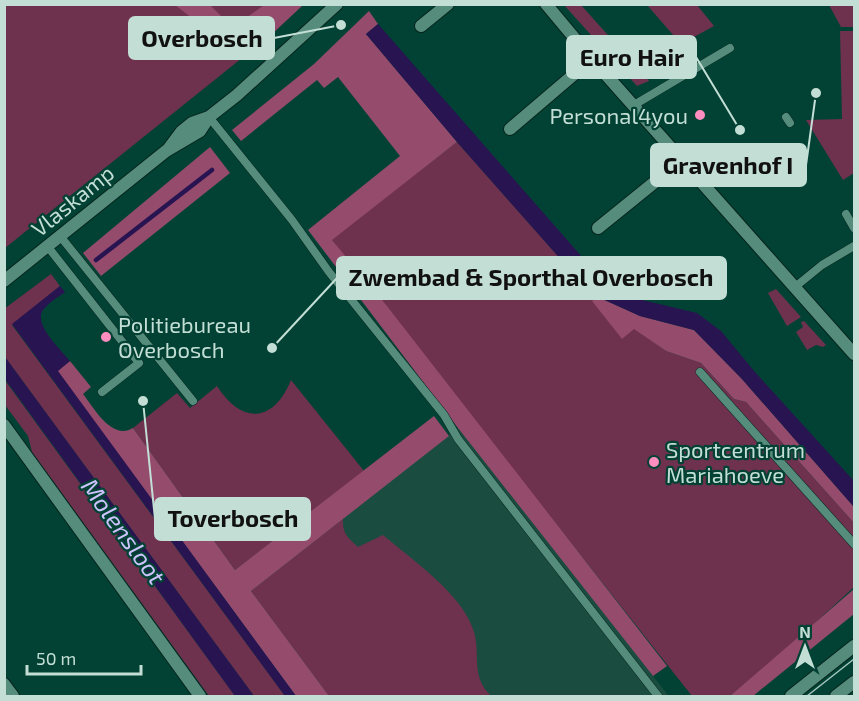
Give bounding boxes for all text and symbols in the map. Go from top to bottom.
callout: Overbosch [129,17,274,59]
text: Overbosch [141,23,263,52]
callout: Euro Hair [567,36,696,78]
text: Euro Hair [580,42,685,71]
place label: Personal4you [549,102,688,128]
marker: Personal4you [693,108,707,122]
callout: Gravenhof I [651,144,806,186]
text: Gravenhof I [663,150,793,179]
street label: Vlaskamp [26,159,118,241]
callout: Zwembad & Sporthal Overbosch [337,257,726,299]
text: Zwembad & Sporthal Overbosch [349,262,713,291]
place label: Politiebureau Overbosch [118,311,251,362]
marker: Politiebureau Overbosch [99,330,113,344]
place label: Sportcentrum Mariahoeve [666,436,805,487]
marker: Sportcentrum Mariahoeve [647,455,661,469]
water label: Molensloot [76,473,173,590]
callout: Toverbosch [155,498,310,540]
text: Toverbosch [168,503,298,532]
north arrow [775,617,835,677]
text: N [799,622,811,641]
scale bar [27,638,141,676]
text: 50 m [36,647,76,669]

